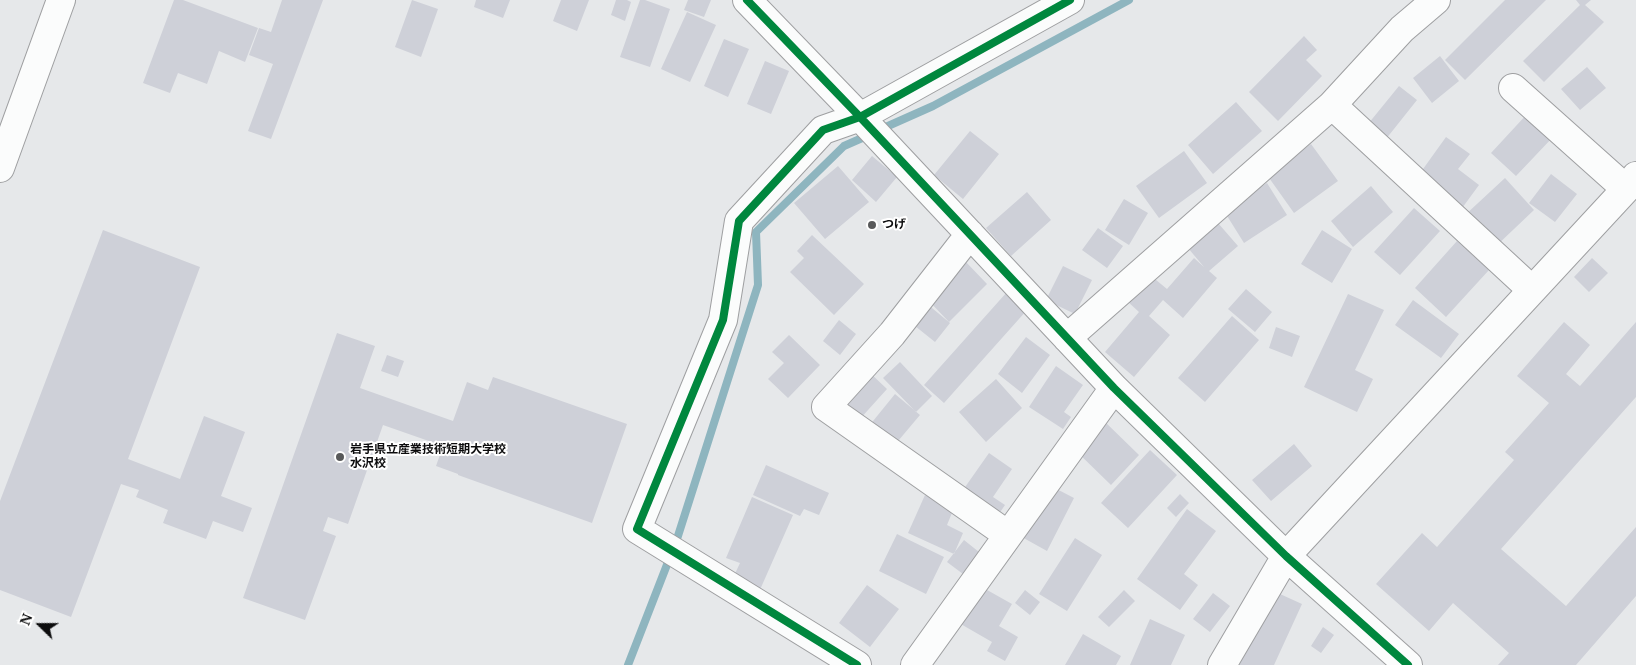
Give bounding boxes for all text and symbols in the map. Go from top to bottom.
place label: つげ [882,218,906,232]
marker: つげ [866,219,878,231]
place label: 岩手県立産業技術短期大学校 水沢校 [350,443,506,471]
marker: 岩手県立産業技術短期大学校 水沢校 [334,451,346,463]
north arrow [15,600,65,650]
text: N [15,611,37,628]

